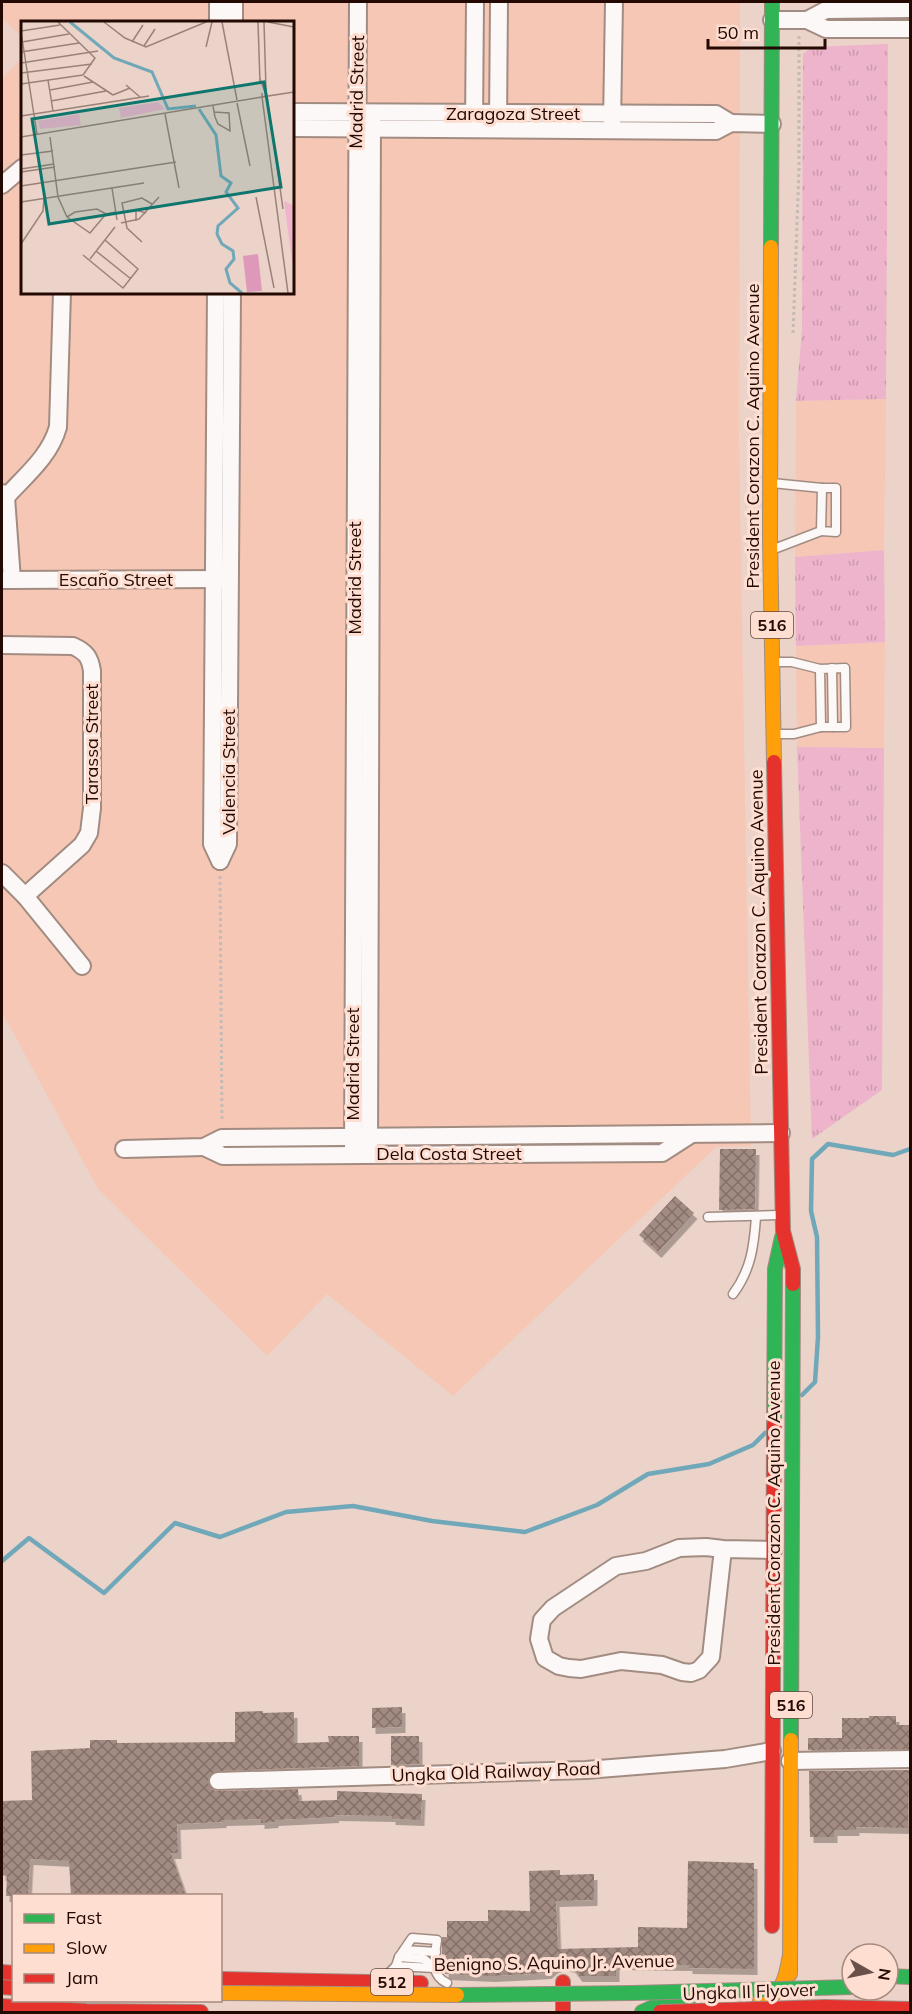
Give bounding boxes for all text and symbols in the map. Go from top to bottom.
scale bar [708,12,825,50]
inset map [21,21,294,294]
text: 50 m [717,21,759,44]
street label: Madrid Street [344,35,369,149]
street label: Zaragoza Street [446,102,580,125]
street label: President Corazon C. Aquino Avenue [741,283,764,589]
street label: Madrid Street [343,521,366,635]
street label: Escaño Street [59,568,173,591]
road number: 516 [751,612,793,638]
street label: Tarassa Street [80,684,103,804]
street label: Valencia Street [217,709,240,835]
street label: President Corazon C. Aquino Avenue [744,769,773,1075]
street label: Madrid Street [341,1007,364,1121]
street label: Dela Costa Street [376,1142,522,1165]
street label: President Corazon C. Aquino Avenue [762,1360,785,1666]
road number: 516 [770,1692,812,1718]
street label: Ungka Old Railway Road [391,1756,601,1787]
legend [12,1894,222,2002]
text: Fast [66,1906,102,1929]
text: Slow [66,1936,108,1959]
north arrow [840,1942,900,2002]
street label: Benigno S. Aquino Jr. Avenue [433,1949,675,1976]
text: Jam [66,1966,99,1989]
text: N [874,1967,896,1982]
road number: 512 [371,1969,413,1995]
street label: Ungka II Flyover [682,1978,816,2005]

